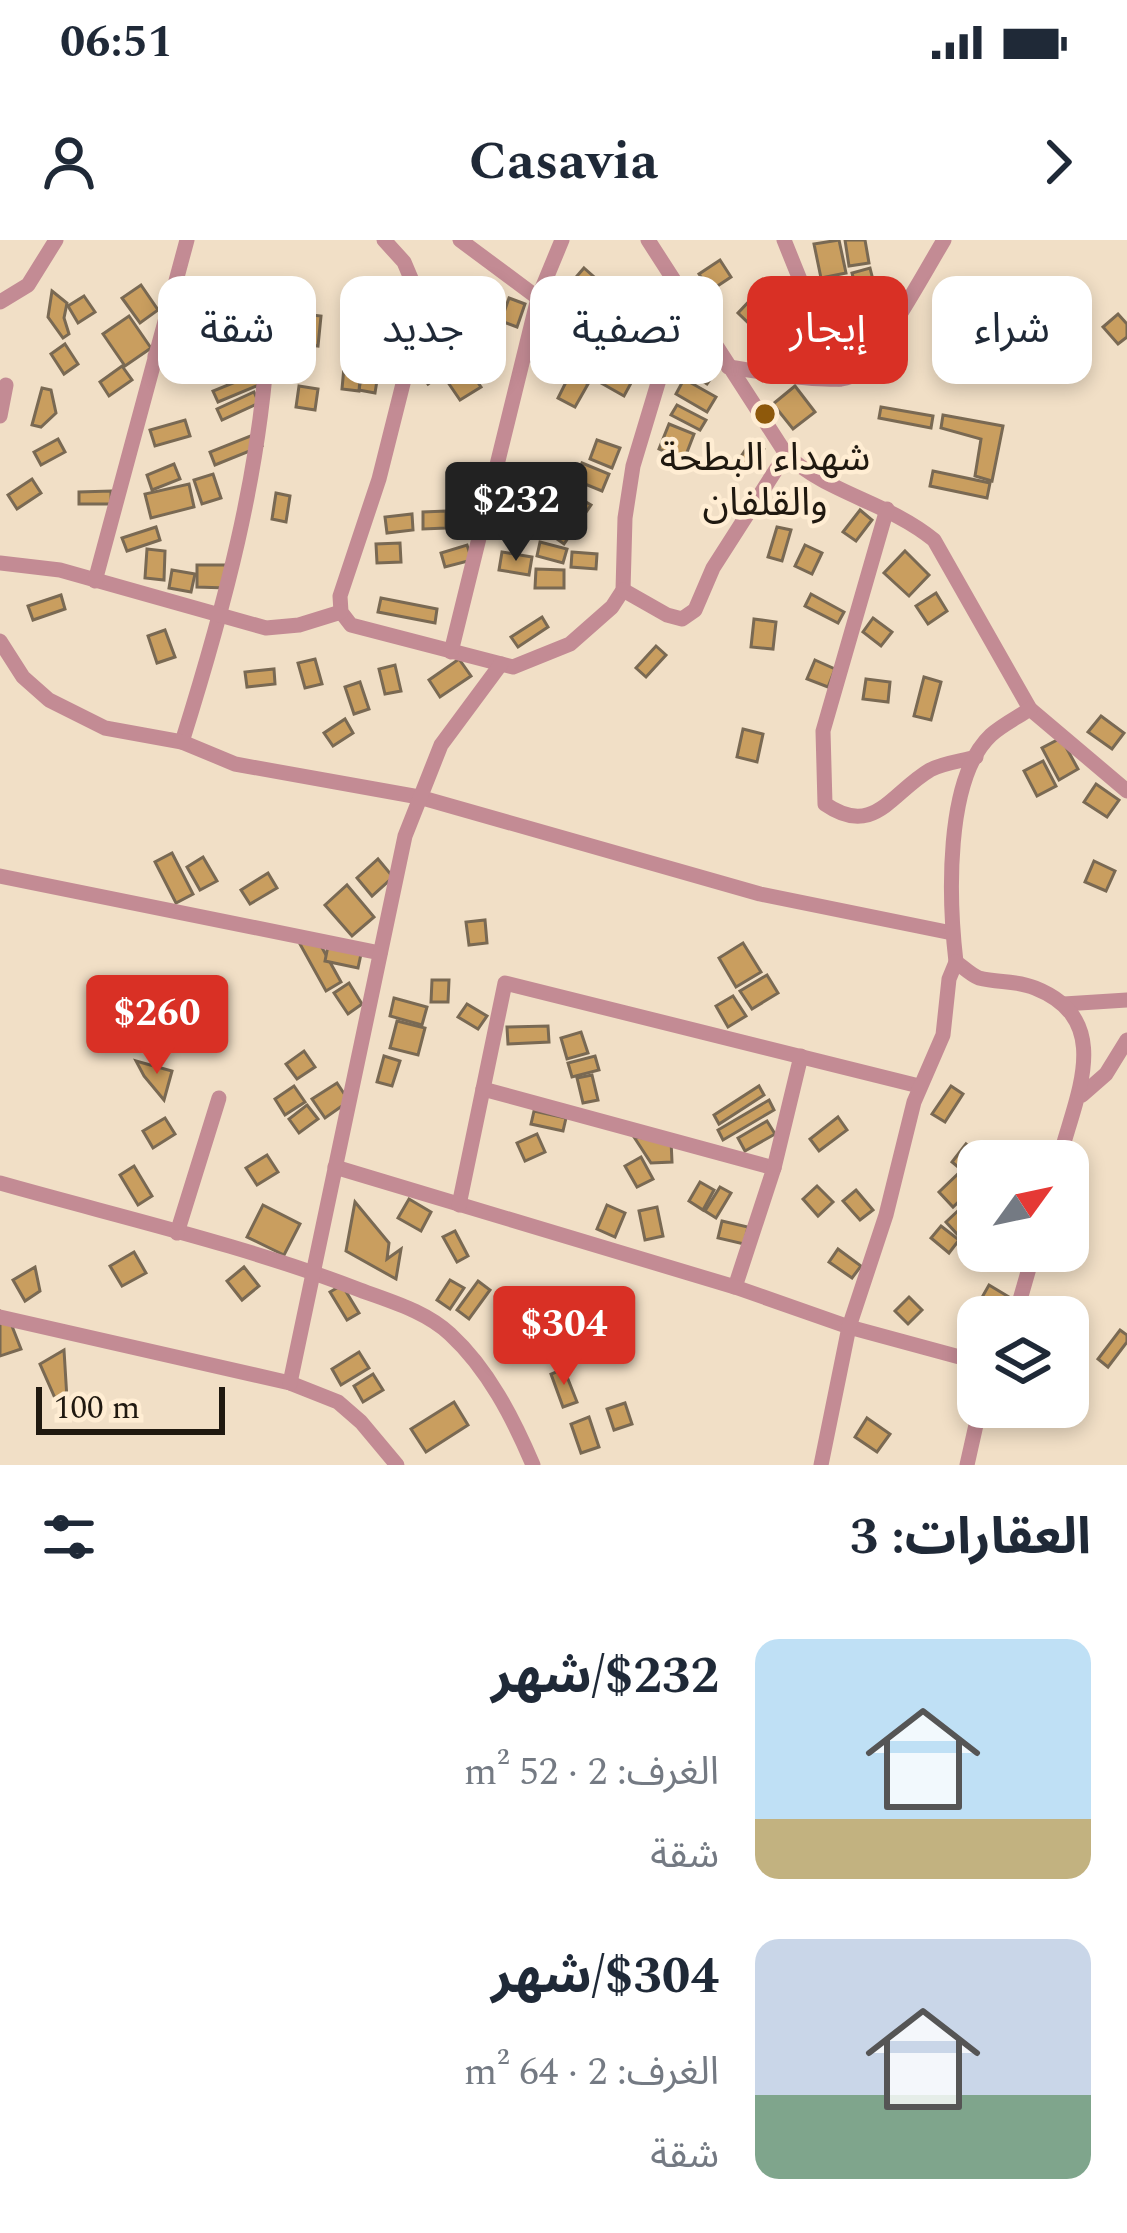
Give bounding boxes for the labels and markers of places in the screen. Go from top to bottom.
marker: شهداء البطحة والقلفان [752,401,778,427]
place label: شهداء البطحة والقلفان [660,429,870,533]
pin: $232 [445,462,587,564]
pin: $260 [86,975,228,1077]
pin: $304 [493,1286,635,1388]

